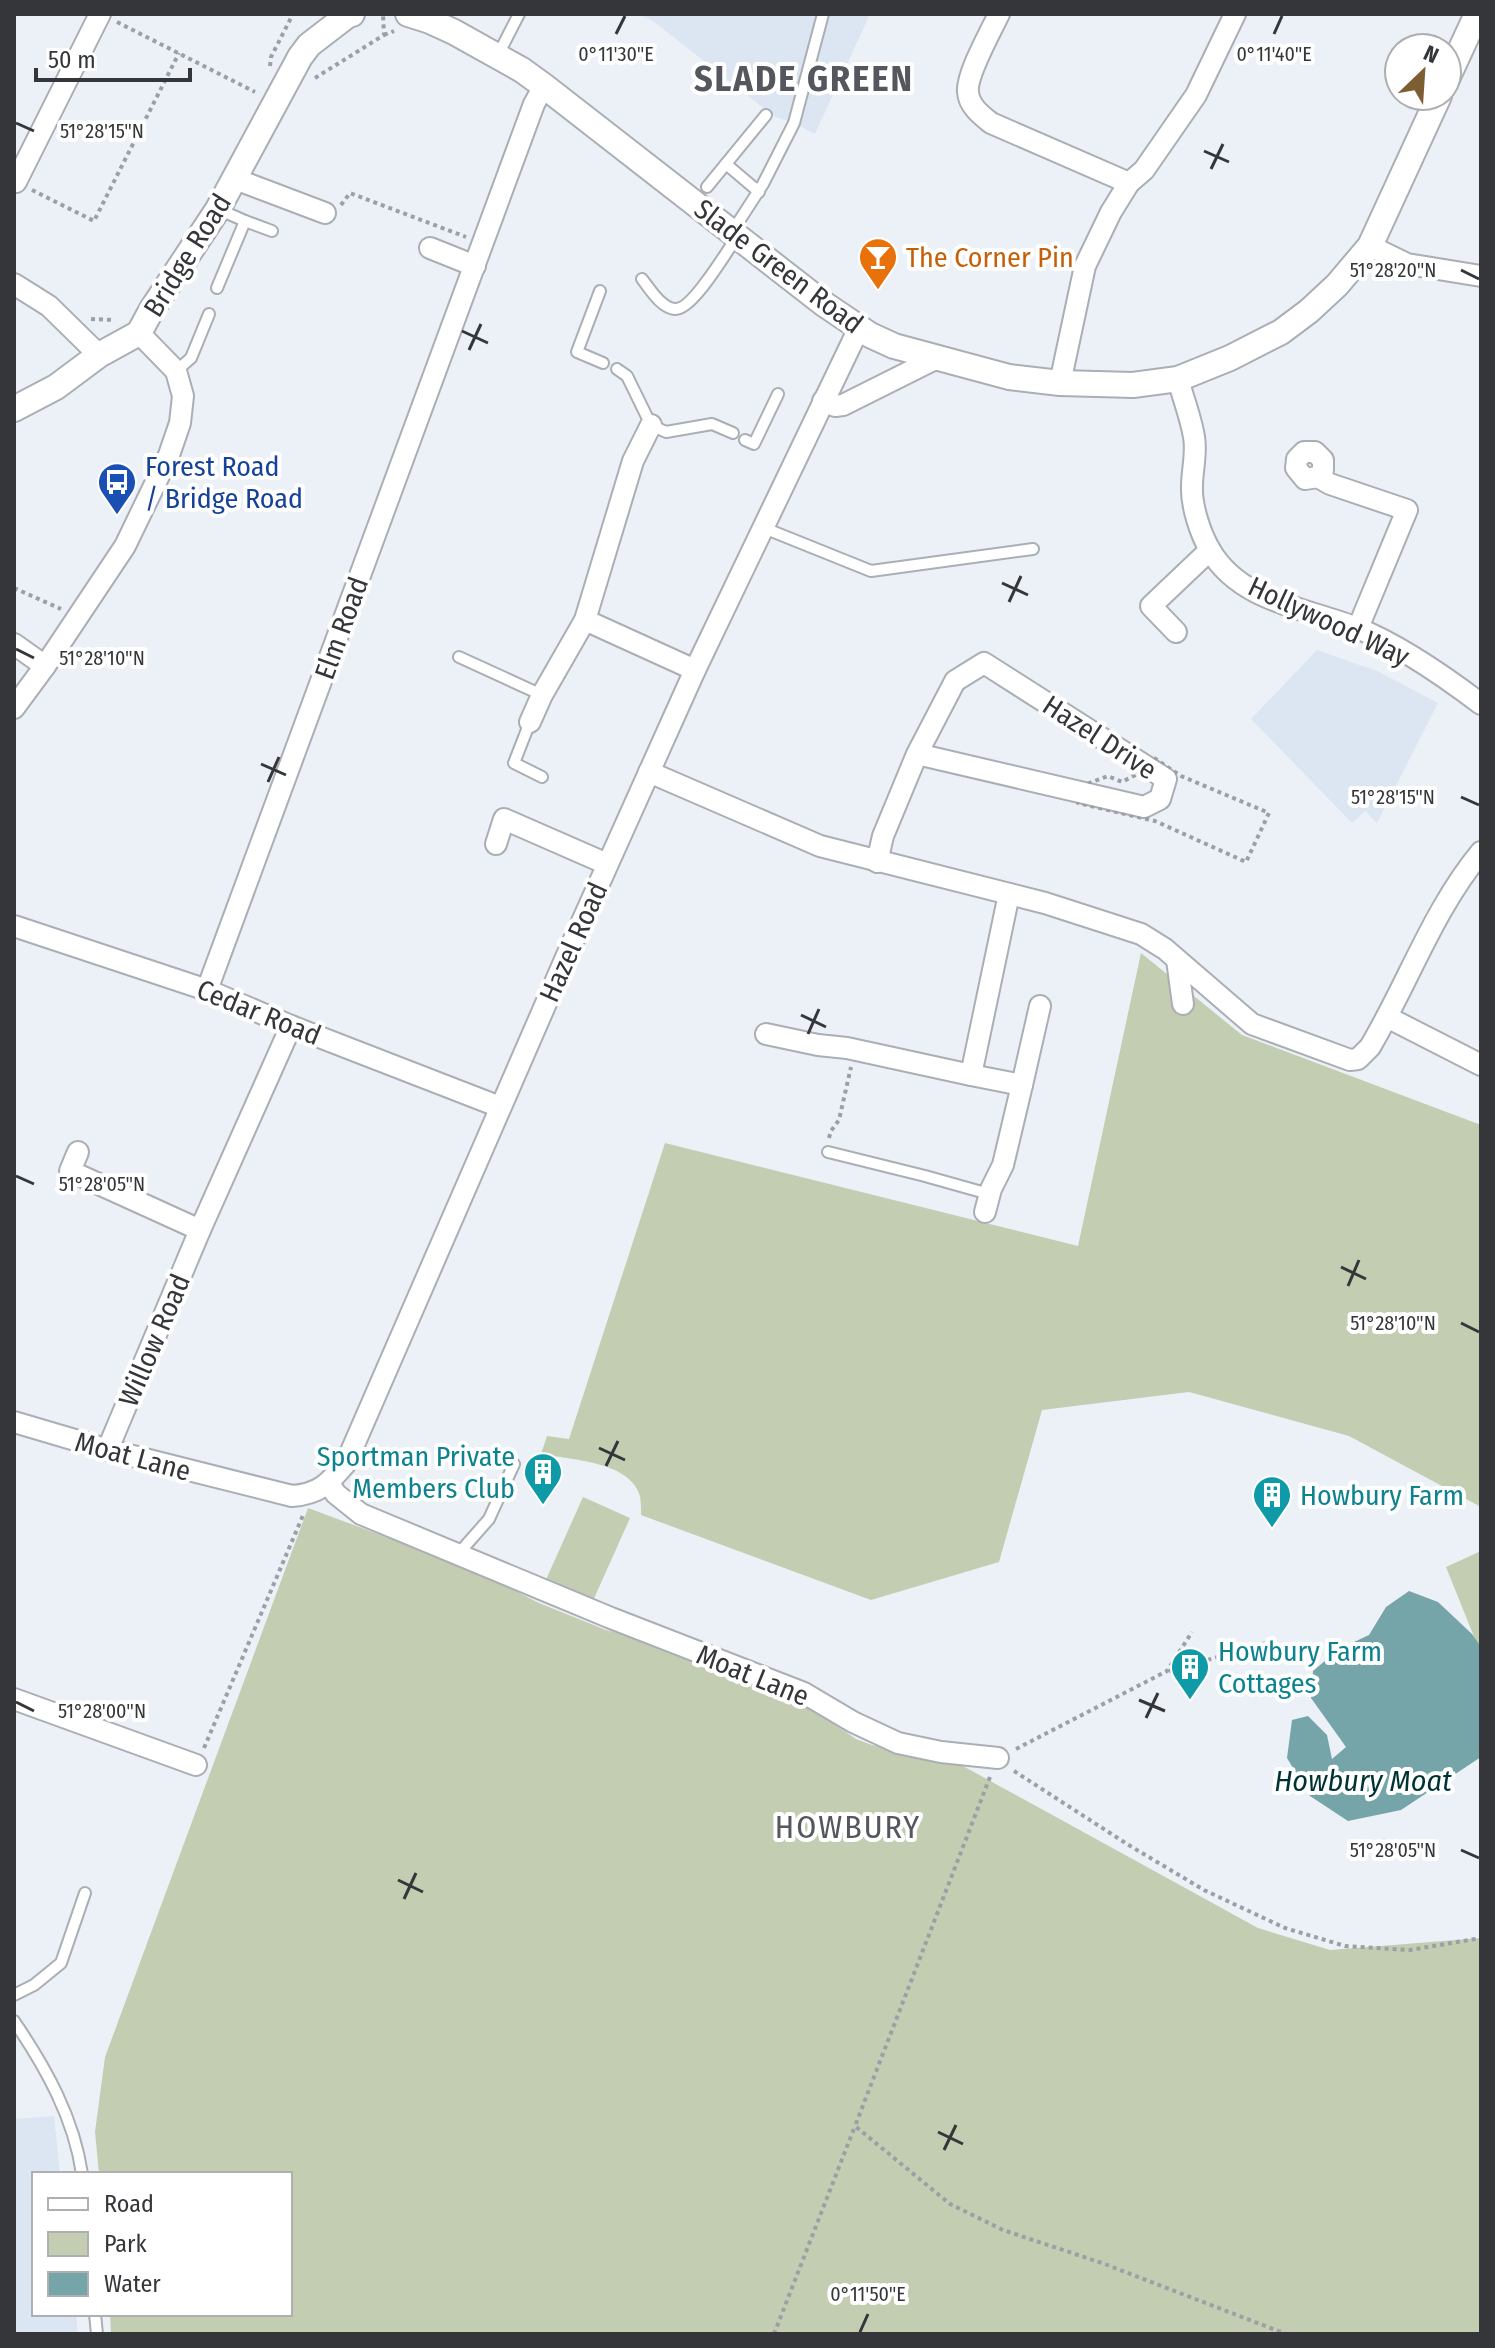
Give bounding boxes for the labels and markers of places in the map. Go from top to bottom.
bar icon: The Corner Pin [857,236,899,291]
place label: The Corner Pin [906,241,1074,274]
place label: Forest Road / Bridge Road [145,450,303,515]
bus stop icon: Forest Road / Bridge Road [96,461,138,516]
place label: Sportman Private Members Club [317,1440,515,1505]
building icon: Sportman Private Members Club [522,1451,564,1506]
building icon: Howbury Farm [1251,1474,1293,1529]
place label: Howbury Farm [1300,1479,1464,1512]
place label: Howbury Farm Cottages [1218,1635,1382,1700]
building icon: Howbury Farm Cottages [1169,1646,1211,1701]

